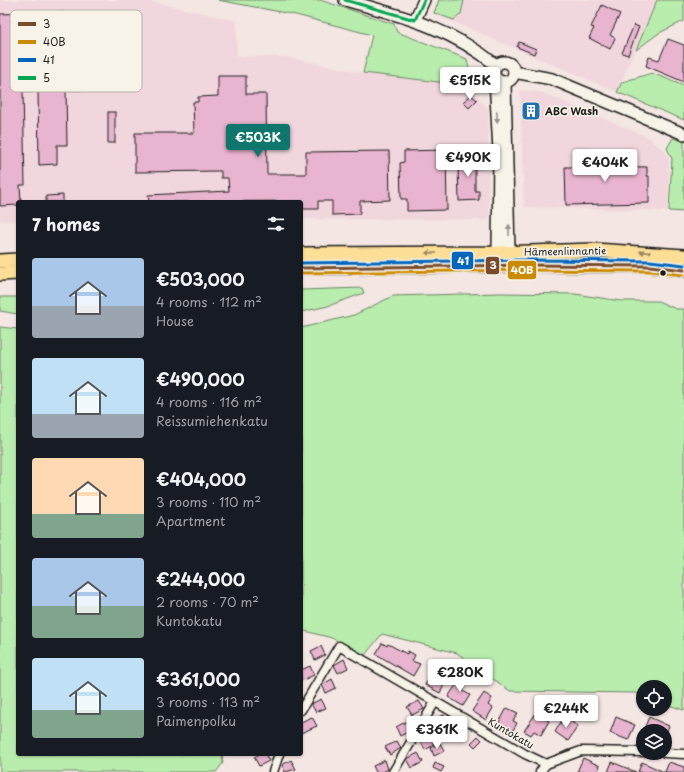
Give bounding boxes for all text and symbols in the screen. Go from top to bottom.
legend [10,10,142,92]
text: 3 [43,15,50,32]
text: 40B [43,33,66,50]
text: 41 [43,51,55,68]
pin: €515K [442,67,498,101]
text: 5 [43,69,50,86]
text: €515K [449,70,491,89]
building icon: ABC Wash [520,100,542,122]
place label: ABC Wash [544,103,598,118]
one-way arrow [494,111,500,124]
pin: €503K [230,124,286,158]
text: €503K [235,127,281,146]
pin: €490K [440,144,496,178]
text: €490K [445,147,491,166]
pin: €404K [577,149,633,183]
text: €404K [581,152,629,171]
text: 7 homes [32,211,100,237]
icon: filters [265,213,287,235]
one-way arrow [506,223,512,236]
street label: Hämeenlinnantie [524,242,606,259]
one-way arrow [639,249,651,256]
one-way arrow [424,250,437,256]
line badge: 41 [451,251,474,270]
text: 41 [457,252,469,269]
line badge: 3 [485,256,500,275]
text: 3 [489,256,497,273]
line badge: 40B [507,260,537,280]
text: 40B [510,261,534,278]
text: €503,000 [156,266,245,292]
unlabelled marker [658,268,668,278]
icon: home [64,274,112,322]
text: 4 rooms · 112 m² [156,292,262,311]
text: House [156,311,194,330]
text: €490,000 [156,366,245,392]
icon: home [64,374,112,422]
text: 4 rooms · 116 m² [156,392,262,411]
text: Reissumiehenkatu [156,411,268,430]
text: €404,000 [156,466,246,492]
icon: home [64,474,112,522]
text: 3 rooms · 110 m² [156,492,261,511]
text: Apartment [156,511,225,530]
text: €244,000 [156,566,245,592]
icon: home [64,574,112,622]
text: 2 rooms · 70 m² [156,592,259,611]
text: Kuntokatu [156,611,222,630]
pin: €280K [432,659,488,693]
text: €280K [437,662,483,681]
text: €361,000 [156,666,240,692]
icon: home [64,674,112,722]
map controls [636,680,672,760]
button: locate [636,680,672,716]
text: 3 rooms · 113 m² [156,692,260,711]
pin: €244K [538,695,594,729]
text: €244K [543,698,589,717]
text: Paimenpolku [156,711,236,730]
street label: Kuntokatu [486,713,537,752]
pin: €361K [409,716,465,750]
text: €361K [415,719,459,738]
button: layers [636,724,672,760]

